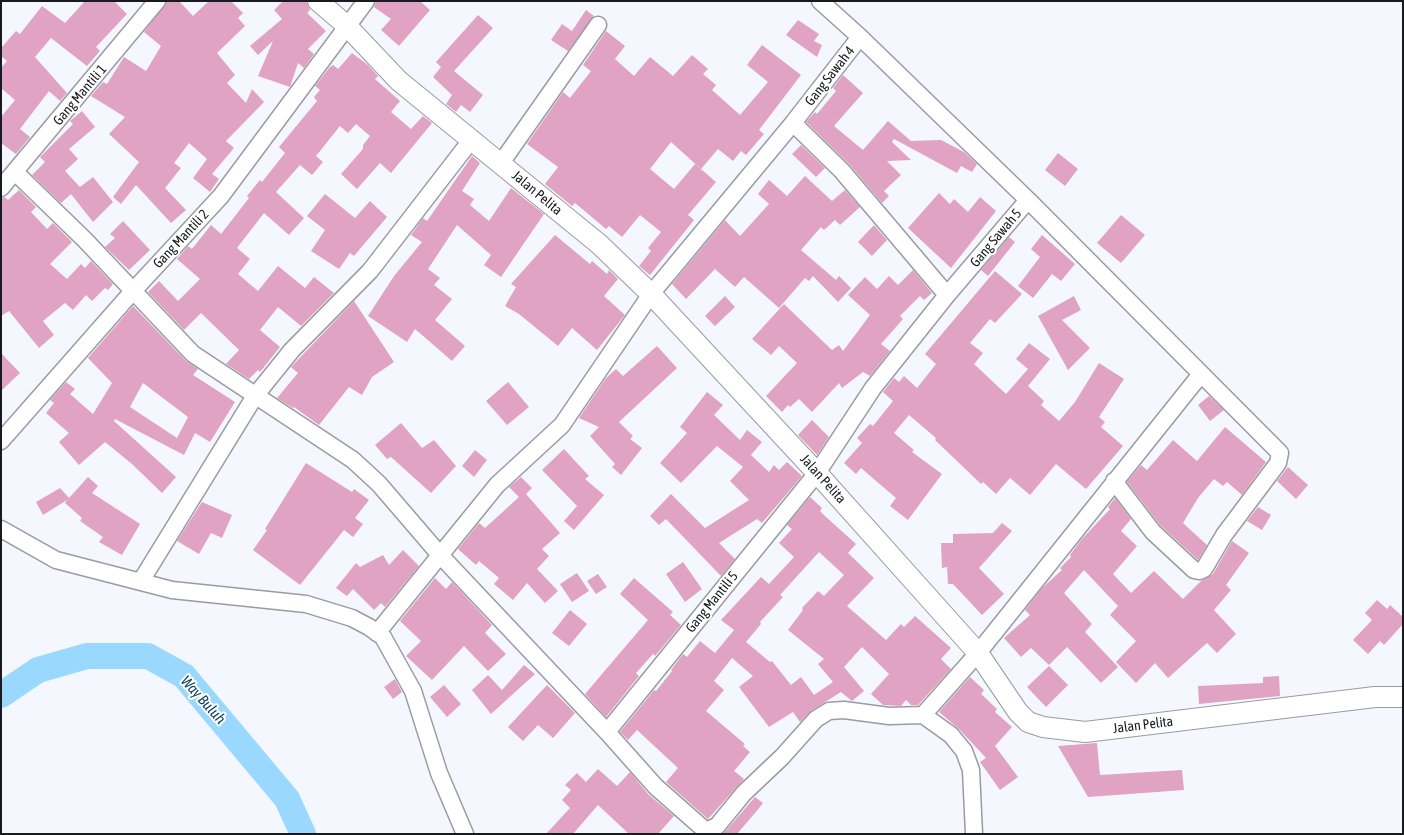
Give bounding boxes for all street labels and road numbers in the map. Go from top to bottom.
street label: Gang Sawah 4 [802,43,858,109]
street label: Gang Mantili 1 [50,61,110,129]
street label: Jalan Pelita [508,167,566,219]
street label: Gang Sawah 5 [967,205,1025,271]
street label: Gang Mantili 2 [150,206,212,272]
street label: Jalan Pelita [797,451,849,507]
street label: Gang Mantili 5 [682,568,742,636]
street label: Jalan Pelita [1112,713,1174,737]

